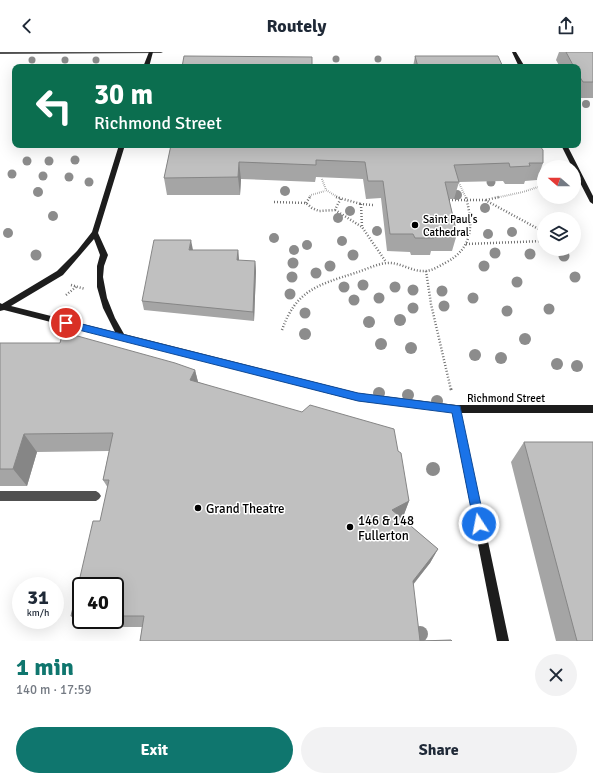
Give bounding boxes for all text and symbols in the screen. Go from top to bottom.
icon: back [16,15,38,37]
text: Routely [267,15,326,37]
icon: share [555,15,577,37]
text: 30 m [94,78,153,112]
icon: left [28,80,80,132]
text: Richmond Street [94,112,222,134]
north arrow [537,160,581,204]
map controls [537,160,581,256]
button: layers [537,212,581,256]
place label: Saint Paul's Cathedral [423,213,478,239]
marker: Saint Paul's Cathedral [410,220,420,230]
pin [49,306,83,340]
icon: arrive [55,312,77,334]
street label: Richmond Street [467,392,545,405]
place label: Grand Theatre [206,501,285,517]
marker: Grand Theatre [193,503,203,513]
position arrow [458,503,500,545]
place label: 146 & 148 Fullerton [358,513,414,544]
marker: 146 & 148 Fullerton [345,522,355,532]
speed limit sign: 40 [72,577,124,629]
text: 31 [27,585,49,610]
text: km/h [27,607,49,619]
text: 1 min [16,652,74,682]
button: close [535,654,577,696]
text: 140 m · 17:59 [16,682,92,698]
button: Exit [16,727,293,773]
button: Share [301,727,577,773]

